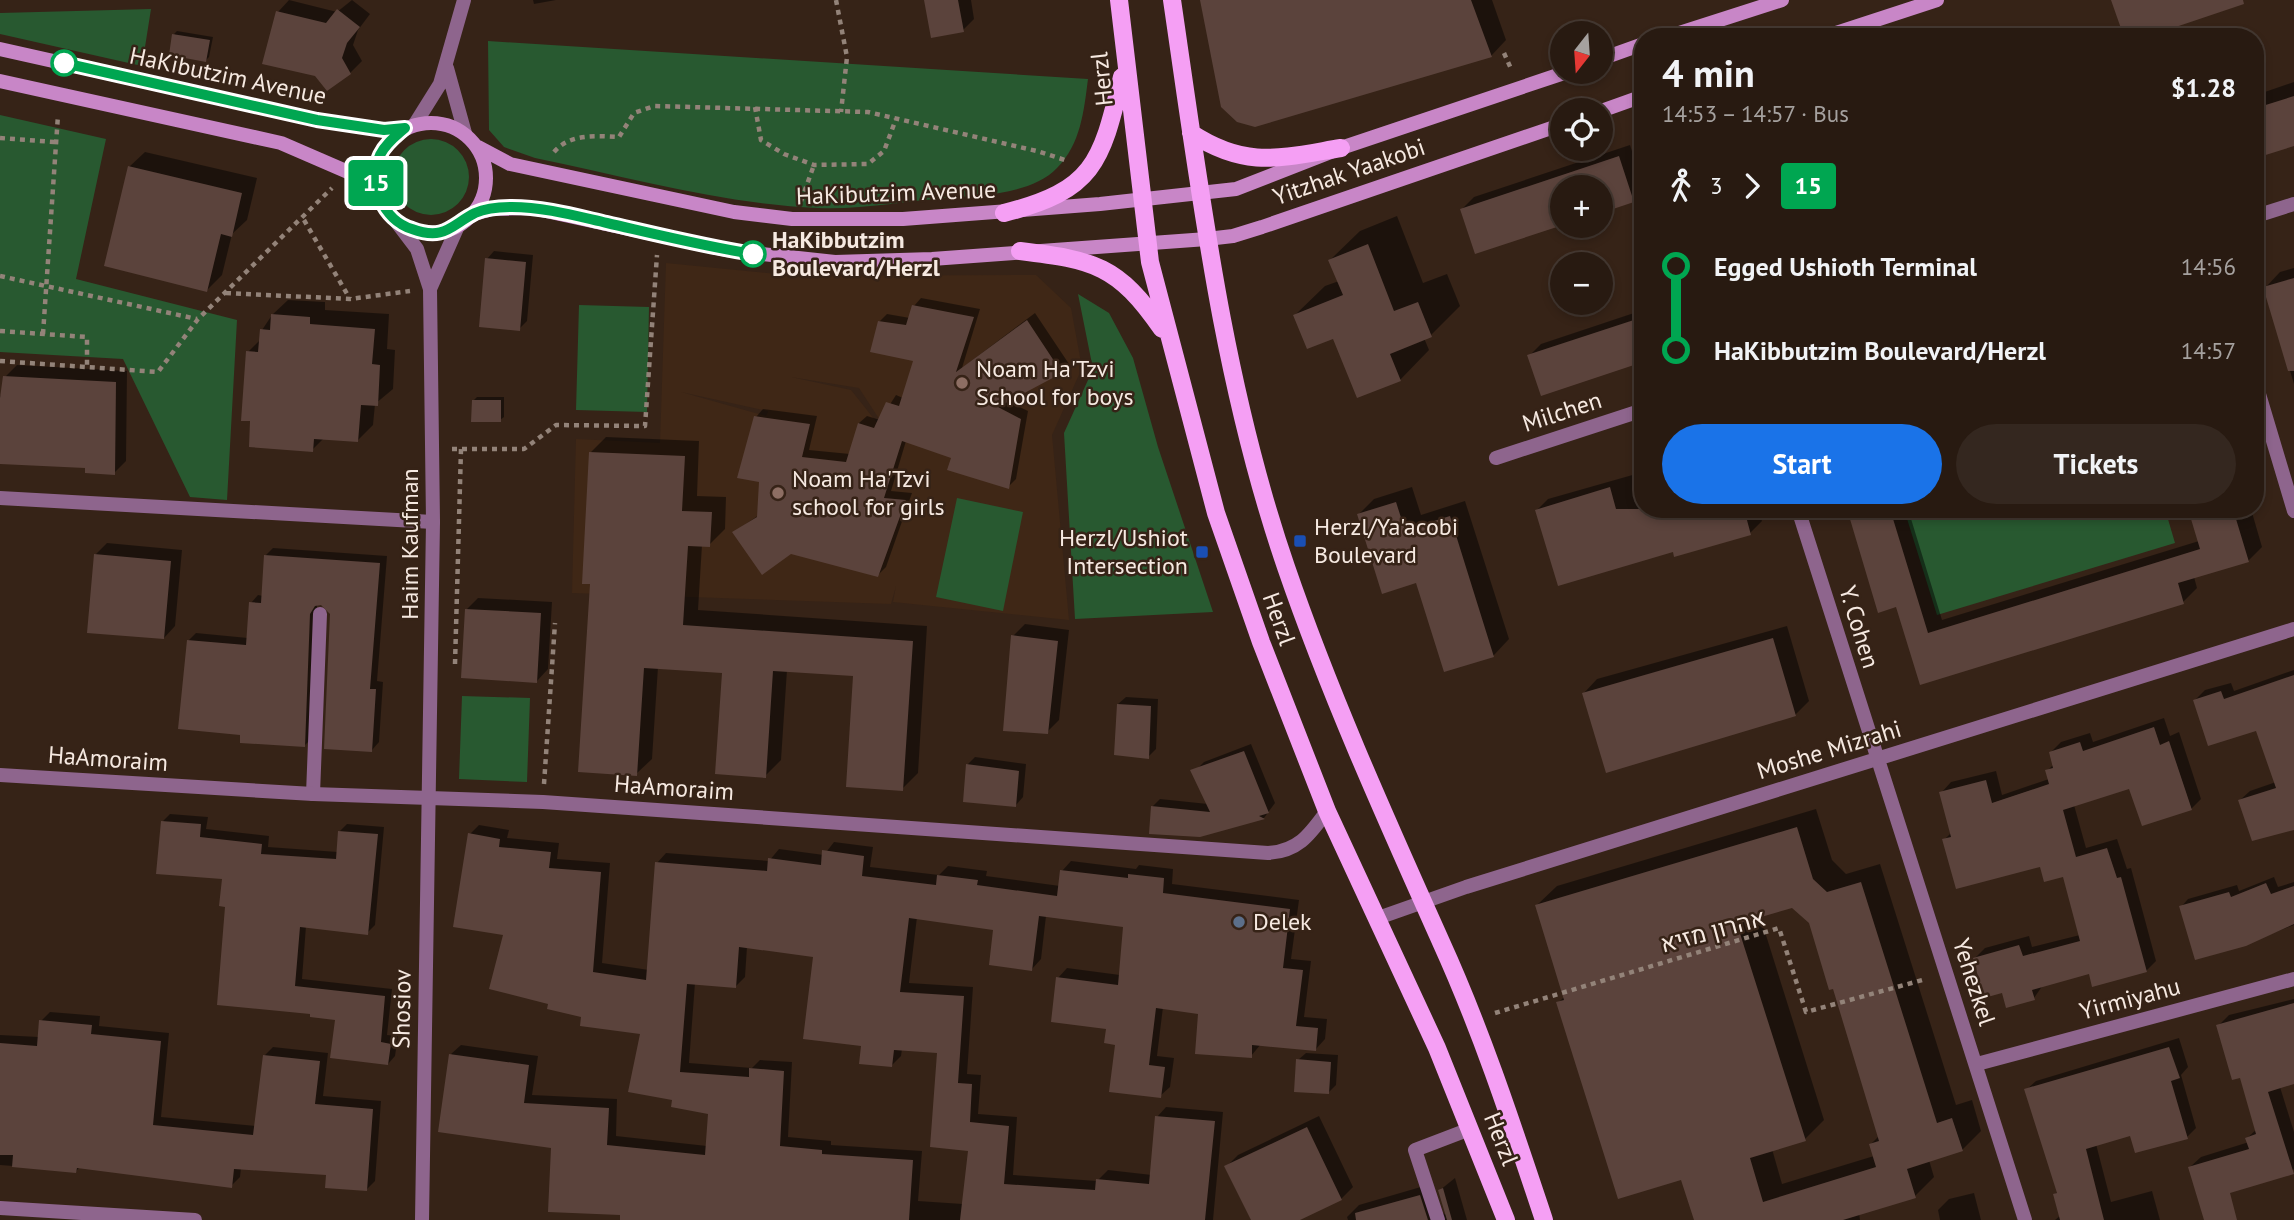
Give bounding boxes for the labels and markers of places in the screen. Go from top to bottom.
unlabelled marker [51,50,77,76]
place label: HaKibbutzim Boulevard/Herzl [772,224,941,283]
marker: HaKibbutzim Boulevard/Herzl [740,241,766,267]
place label: Noam Ha'Tzvi School for boys [976,353,1134,412]
marker: Noam Ha'Tzvi School for boys [954,375,970,391]
place label: Noam Ha'Tzvi school for girls [792,463,945,522]
marker: Noam Ha'Tzvi school for girls [770,485,786,501]
place label: Herzl/Ya'acobi Boulevard [1314,511,1458,570]
place label: Herzl/Ushiot Intersection [1059,522,1188,581]
marker: Herzl/Ya'acobi Boulevard [1292,533,1308,549]
marker: Herzl/Ushiot Intersection [1194,544,1210,560]
place label: Delek [1253,906,1312,937]
marker: Delek [1231,914,1247,930]

